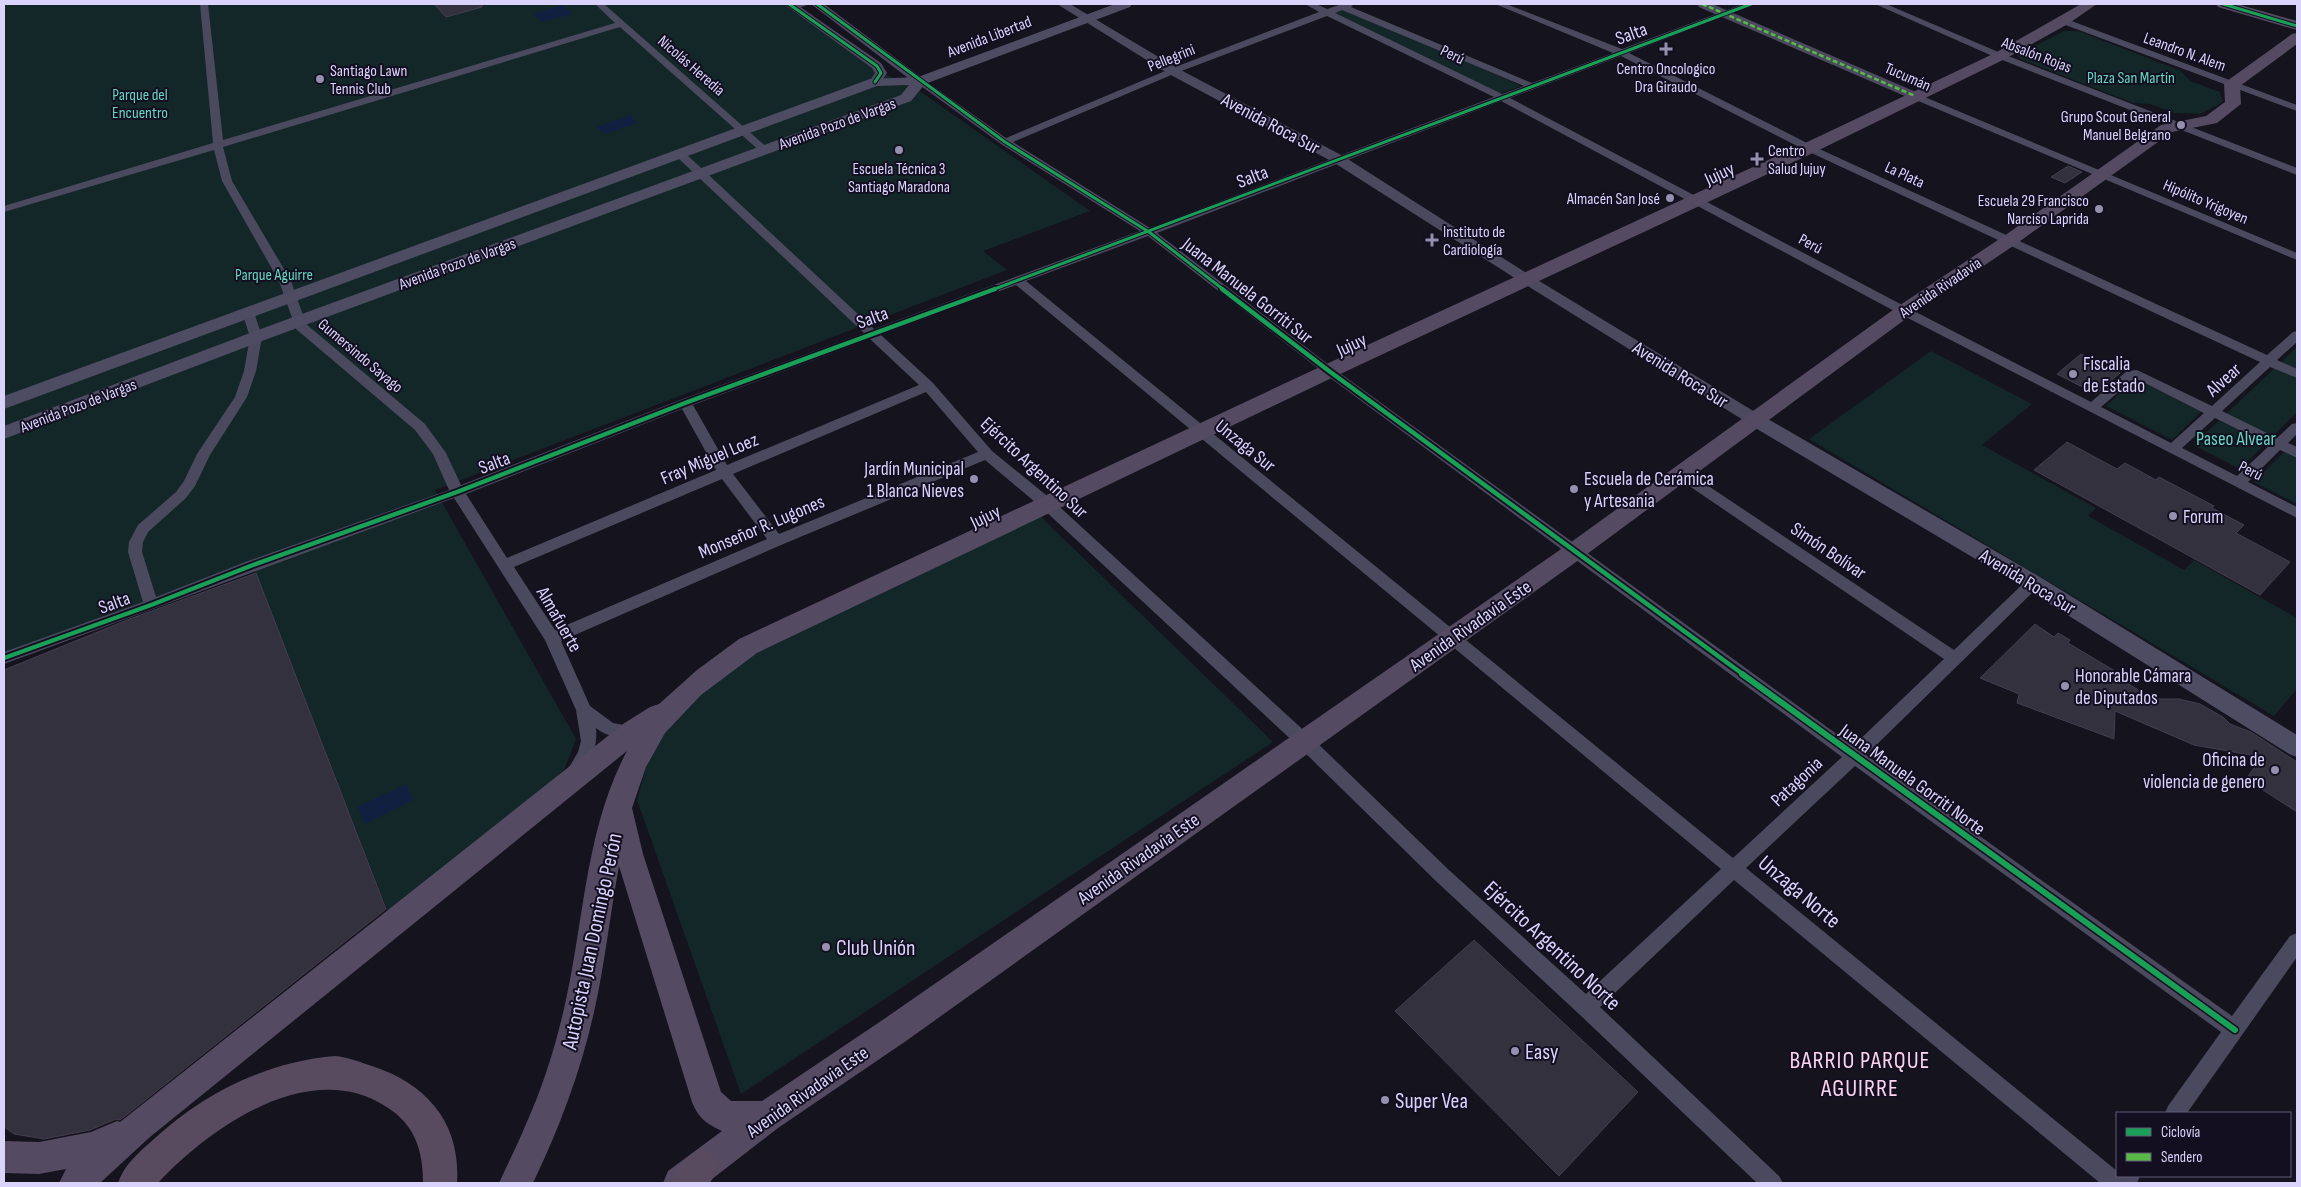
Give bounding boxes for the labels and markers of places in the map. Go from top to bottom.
marker: Centro Oncologico Dra Giraudo [1659,42,1673,56]
place label: Centro Oncologico Dra Giraudo [1616,60,1716,97]
place label: Santiago Lawn Tennis Club [330,62,407,99]
marker: Santiago Lawn Tennis Club [314,73,326,85]
place label: Grupo Scout General Manuel Belgrano [2061,108,2171,145]
marker: Grupo Scout General Manuel Belgrano [2175,119,2187,131]
place label: Centro Salud Jujuy [1768,142,1826,179]
marker: Escuela Técnica 3 Santiago Maradona [893,144,905,156]
marker: Centro Salud Jujuy [1750,152,1764,166]
place label: Escuela Técnica 3 Santiago Maradona [848,160,950,197]
place label: Almacén San José [1566,190,1660,209]
marker: Almacén San José [1664,192,1676,204]
place label: Escuela 29 Francisco Narciso Laprida [1978,192,2089,229]
marker: Escuela 29 Francisco Narciso Laprida [2093,203,2105,215]
place label: Instituto de Cardiología [1443,223,1505,260]
marker: Instituto de Cardiología [1425,233,1439,247]
place label: Fiscalia de Estado [2083,353,2145,398]
marker: Fiscalia de Estado [2067,368,2079,380]
place label: Jardín Municipal 1 Blanca Nieves [863,458,964,503]
place label: Escuela de Cerámica y Artesania [1584,468,1714,513]
marker: Jardín Municipal 1 Blanca Nieves [968,473,980,485]
marker: Escuela de Cerámica y Artesania [1568,483,1580,495]
place label: Forum [2183,506,2223,529]
marker: Forum [2167,510,2179,522]
place label: Honorable Cámara de Diputados [2075,665,2191,710]
marker: Honorable Cámara de Diputados [2059,680,2071,692]
place label: Oficina de violencia de genero [2143,749,2265,794]
marker: Oficina de violencia de genero [2269,764,2281,776]
place label: Club Unión [836,935,916,962]
marker: Club Unión [820,941,832,953]
place label: Easy [1525,1039,1559,1066]
marker: Easy [1509,1045,1521,1057]
place label: Super Vea [1395,1088,1468,1115]
marker: Super Vea [1379,1094,1391,1106]

